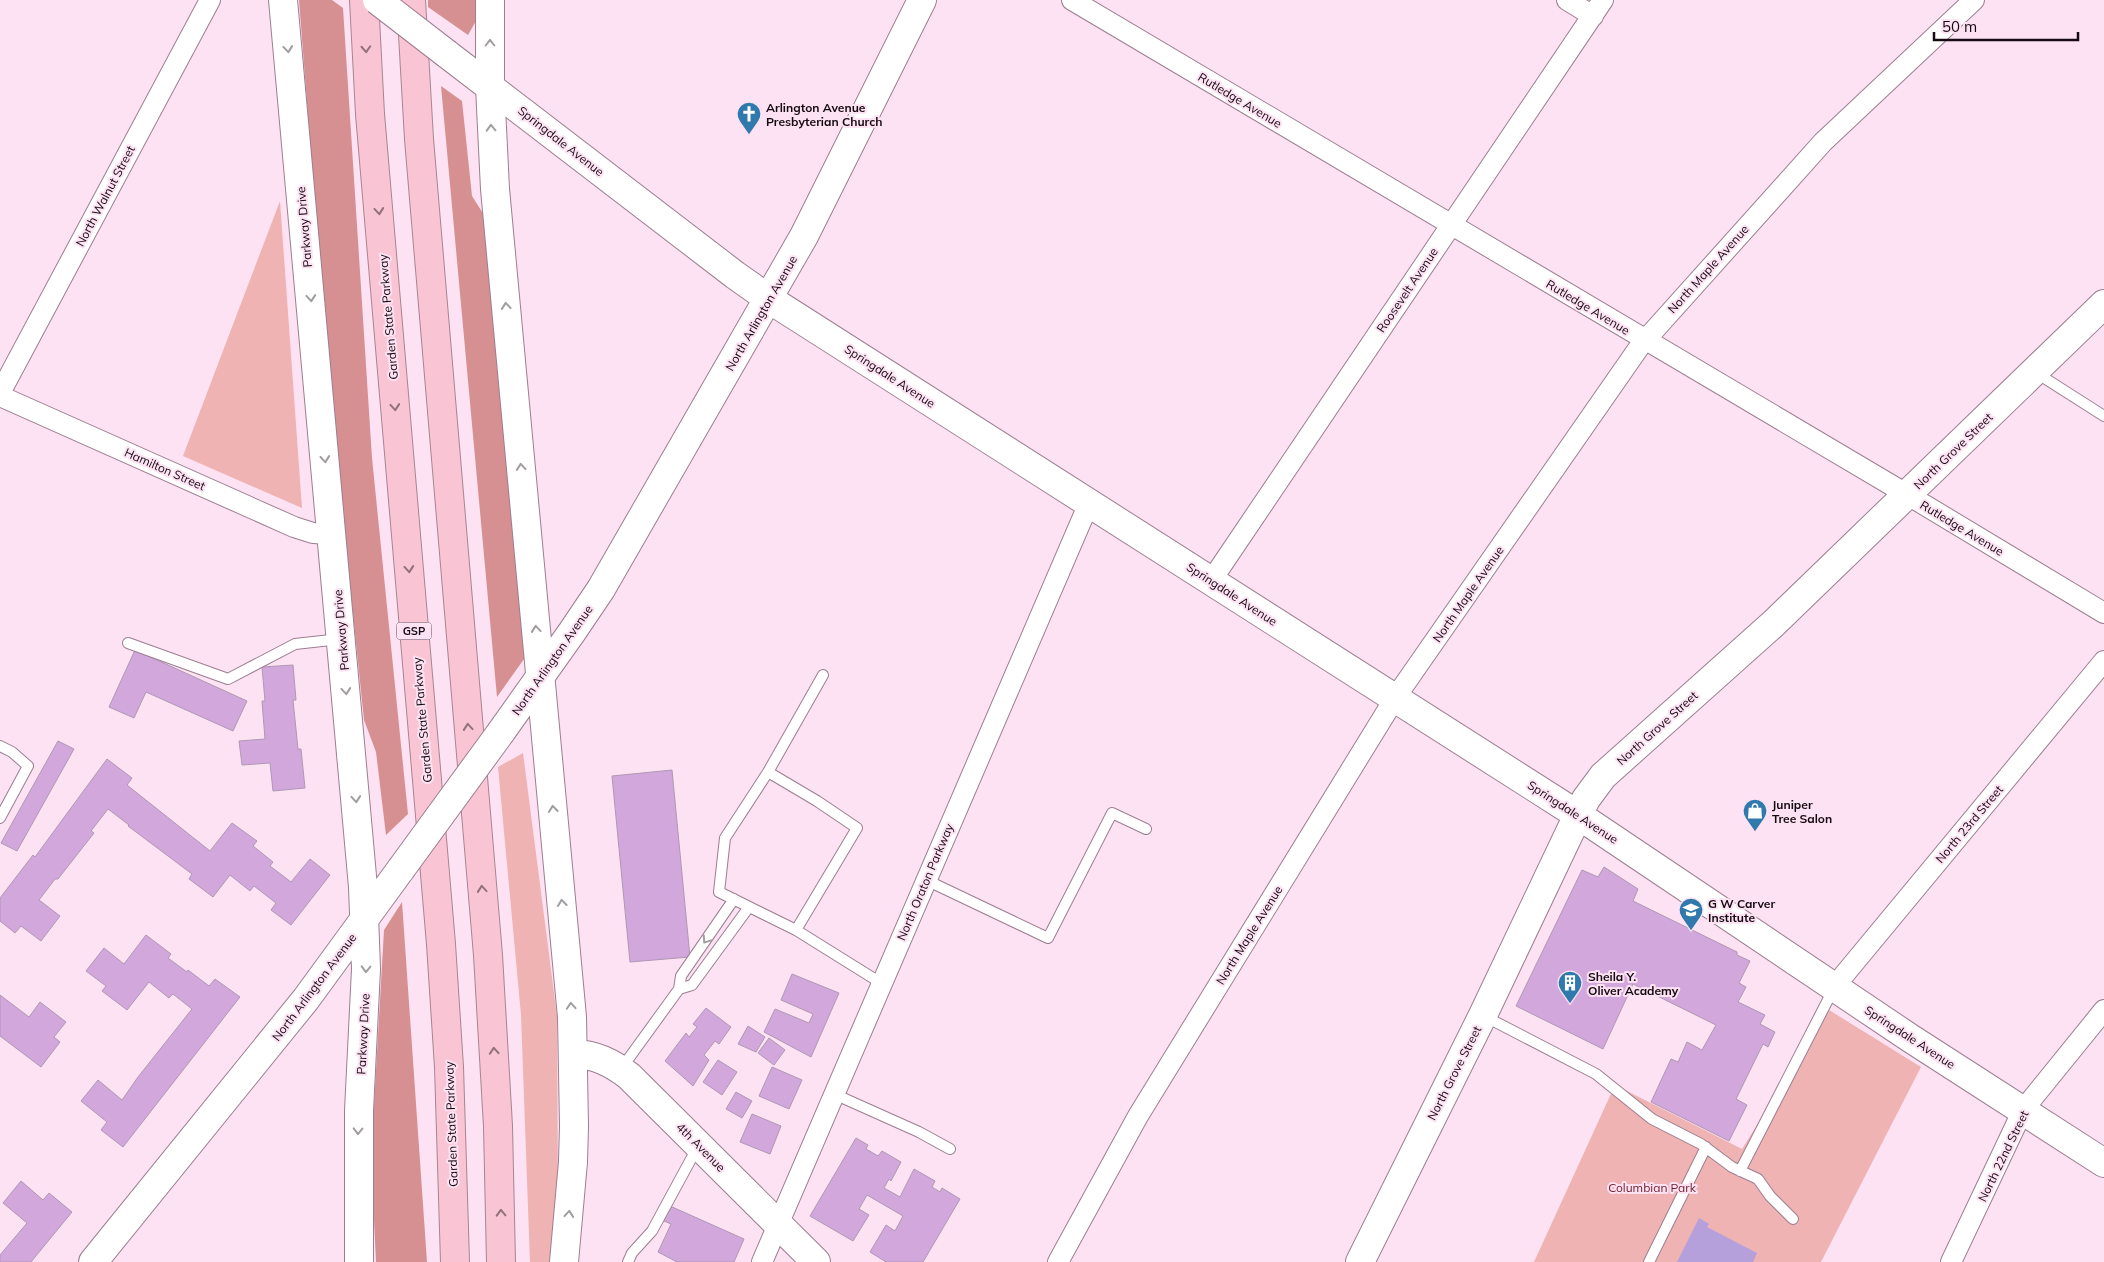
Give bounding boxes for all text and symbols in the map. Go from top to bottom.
scale bar [1934,10,2078,42]
text: 50 m [1942,17,1977,36]
one-way arrow [485,39,495,47]
one-way arrow [282,45,293,53]
one-way arrow [361,45,371,53]
street label: Rutledge Avenue [1196,69,1284,131]
place label: Arlington Avenue Presbyterian Church [766,100,882,129]
church icon: Arlington Avenue Presbyterian Church [736,101,762,135]
street label: Springdale Avenue [515,103,607,179]
one-way arrow [486,123,497,131]
street label: North Walnut Street [72,143,138,249]
street label: Parkway Drive [293,186,315,268]
one-way arrow [373,207,384,215]
street label: North Maple Avenue [1664,222,1752,316]
street label: Roosevelt Avenue [1373,245,1441,335]
street label: Garden State Parkway [375,253,401,380]
street label: North Arlington Avenue [722,253,800,373]
street label: Rutledge Avenue [1544,276,1632,338]
one-way arrow [305,294,316,302]
one-way arrow [500,301,511,309]
street label: Springdale Avenue [842,341,938,411]
one-way arrow [390,404,401,412]
street label: North Grove Street [1910,410,1996,492]
street label: Hamilton Street [122,444,208,494]
one-way arrow [320,456,331,464]
one-way arrow [516,463,527,471]
street label: Rutledge Avenue [1918,497,2006,559]
street label: North Maple Avenue [1429,543,1507,645]
street label: Springdale Avenue [1184,559,1280,629]
one-way arrow [403,566,414,574]
street label: Parkway Drive [330,589,352,671]
street label: North Arlington Avenue [508,602,596,718]
road number: GSP [396,622,432,640]
one-way arrow [531,625,542,633]
street label: Garden State Parkway [409,656,435,783]
one-way arrow [340,687,351,695]
street label: North Grove Street [1613,688,1701,768]
one-way arrow [463,723,474,731]
street label: Springdale Avenue [1525,777,1621,847]
street label: North 23rd Street [1932,782,2006,866]
one-way arrow [350,796,361,804]
place label: Juniper Tree Salon [1772,797,1832,826]
shop icon: Juniper Tree Salon [1742,798,1768,832]
one-way arrow [548,805,559,813]
street label: North Oraton Parkway [894,821,957,943]
street label: North Maple Avenue [1212,883,1286,987]
one-way arrow [477,885,488,893]
place label: G W Carver Institute [1708,896,1775,925]
school or university icon: G W Carver Institute [1678,897,1704,931]
one-way arrow [557,899,568,907]
street label: North Arlington Avenue [269,930,359,1044]
one-way arrow [703,934,712,943]
one-way arrow [361,966,371,973]
place label: Sheila Y. Oliver Academy [1588,969,1679,998]
building icon: Sheila Y. Oliver Academy [1557,970,1583,1004]
street label: Parkway Drive [353,993,373,1075]
one-way arrow [565,1001,576,1009]
street label: Springdale Avenue [1862,1002,1958,1072]
street label: North Grove Street [1424,1023,1484,1123]
one-way arrow [489,1047,500,1055]
street label: Garden State Parkway [441,1060,461,1187]
street label: North 22nd Street [1974,1108,2032,1204]
street label: 4th Avenue [673,1119,729,1175]
one-way arrow [353,1128,363,1136]
park label: Columbian Park [1608,1180,1697,1195]
one-way arrow [495,1209,506,1217]
one-way arrow [563,1209,574,1217]

